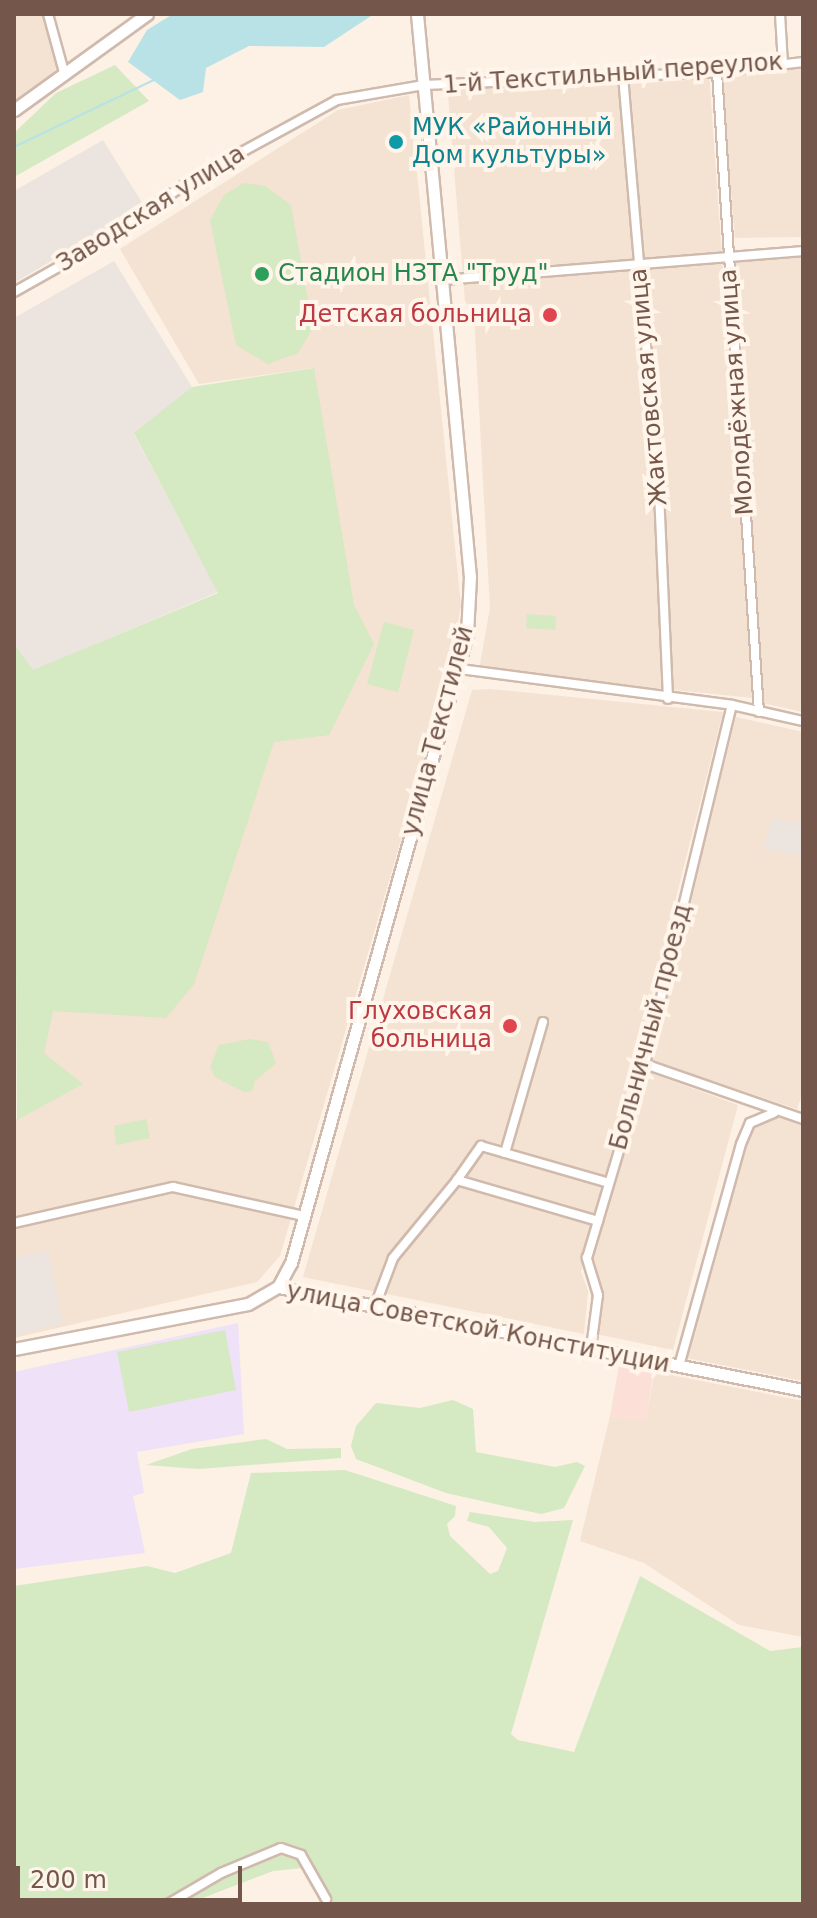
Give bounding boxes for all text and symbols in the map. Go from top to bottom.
street label: 1-й Текстильный переулок [442,48,784,100]
place label: МУК «Районный Дом культуры» [412,114,612,170]
marker: МУК «Районный Дом культуры» [387,133,405,151]
street label: Заводская улица [52,140,250,278]
place label: Стадион НЗТА "Труд" [278,260,549,288]
marker: Стадион НЗТА "Труд" [253,265,271,283]
street label: Жактовская улица [624,267,674,507]
street label: Молодёжная улица [714,268,760,516]
place label: Детская больница [299,301,532,329]
marker: Детская больница [539,304,561,326]
street label: улица Текстилей [396,623,480,839]
street label: Больничный проезд [604,901,698,1153]
place label: Глуховская больница [348,998,492,1054]
marker: Глуховская больница [499,1015,521,1037]
street label: улица Советской Конституции [284,1277,672,1379]
scale bar [20,1850,246,1900]
text: 200 m [30,1866,107,1894]

